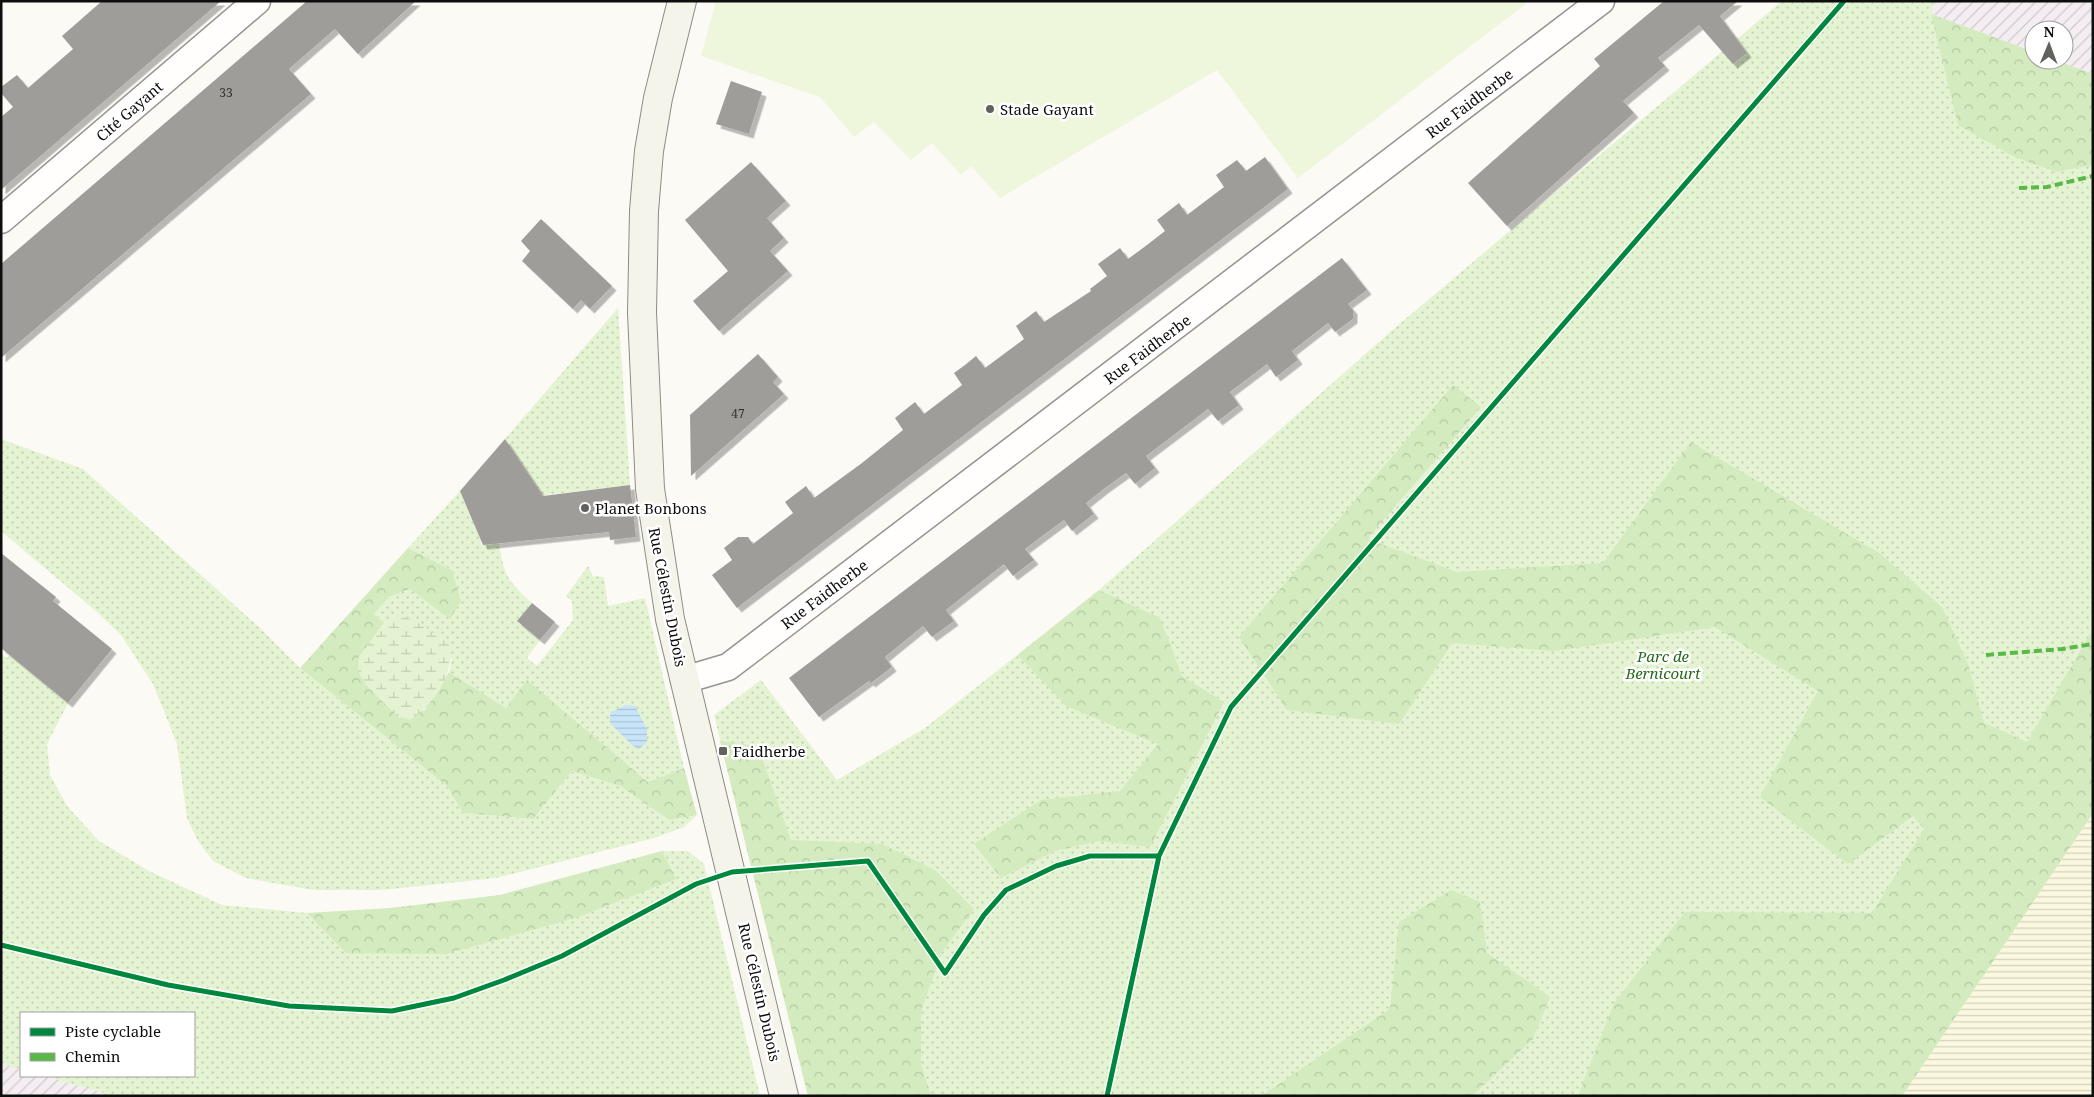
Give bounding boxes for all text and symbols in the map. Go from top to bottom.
north arrow [2024,20,2074,70]
text: N [2044,22,2055,41]
street label: Rue Faidherbe [1422,64,1516,142]
street label: Cité Gayant [92,77,166,145]
house number: 33 [219,84,233,101]
place label: Stade Gayant [1000,99,1094,119]
marker: Stade Gayant [984,103,996,115]
street label: Rue Faidherbe [1100,310,1194,388]
house number: 47 [731,405,745,422]
place label: Planet Bonbons [595,498,707,518]
marker: Planet Bonbons [579,502,591,514]
street label: Rue Célestin Dubois [645,526,691,669]
street label: Rue Faidherbe [777,555,871,633]
park label: Parc de Bernicourt [1624,646,1701,683]
place label: Faidherbe [733,741,806,761]
marker: Faidherbe [717,745,729,757]
street label: Rue Célestin Dubois [734,921,786,1063]
legend [20,1012,195,1077]
text: Piste cyclable [65,1021,161,1041]
text: Chemin [65,1046,121,1066]

